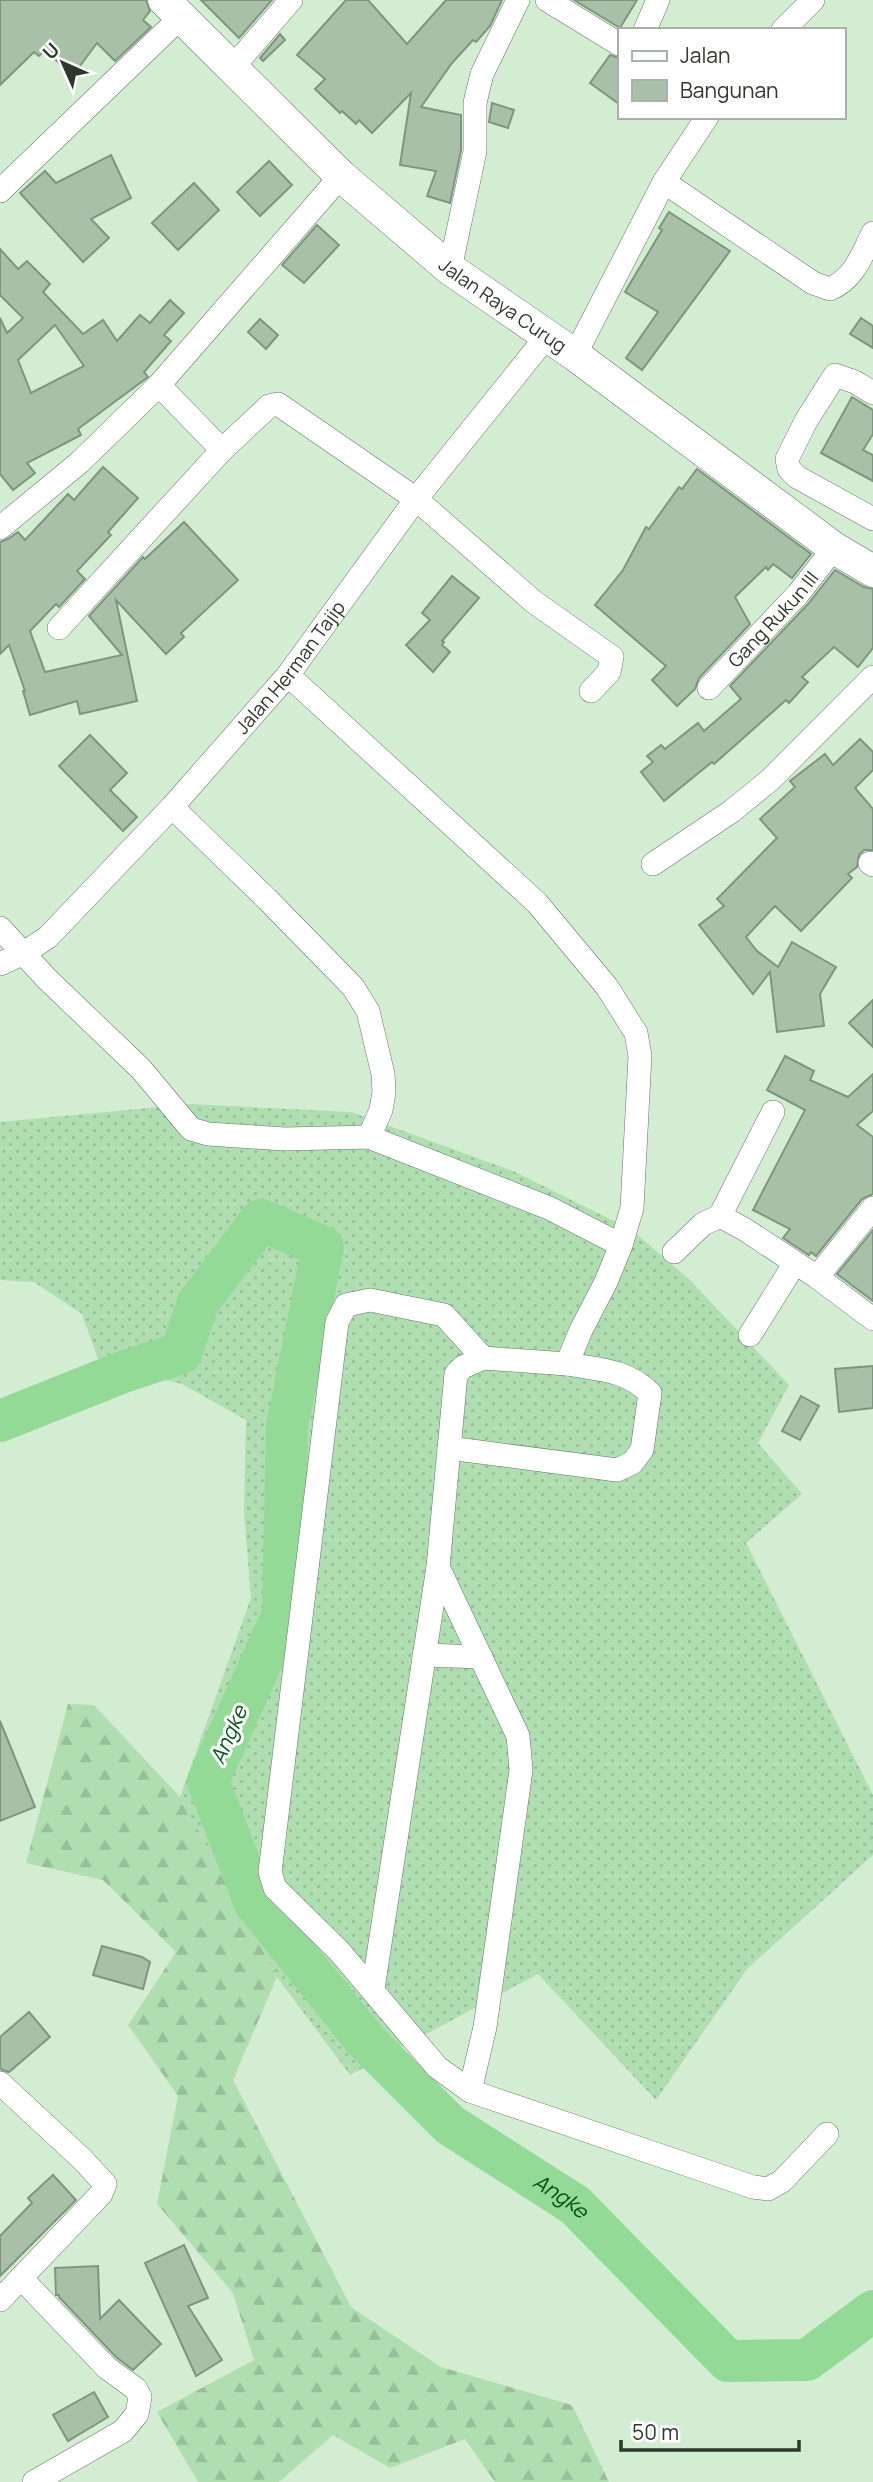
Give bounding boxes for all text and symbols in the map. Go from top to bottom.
north arrow [28,28,98,98]
legend [618,28,845,119]
text: U [37,37,65,65]
text: Jalan [680,41,730,69]
text: Bangunan [680,76,779,104]
street label: Jalan Raya Curug [433,252,572,359]
street label: Gang Rukun III [722,566,824,673]
street label: Jalan Herman Tajip [229,595,351,739]
water label: Angke [203,1700,254,1768]
water label: Angke [528,2167,596,2225]
scale bar [621,2408,800,2452]
text: 50 m [632,2418,679,2446]

